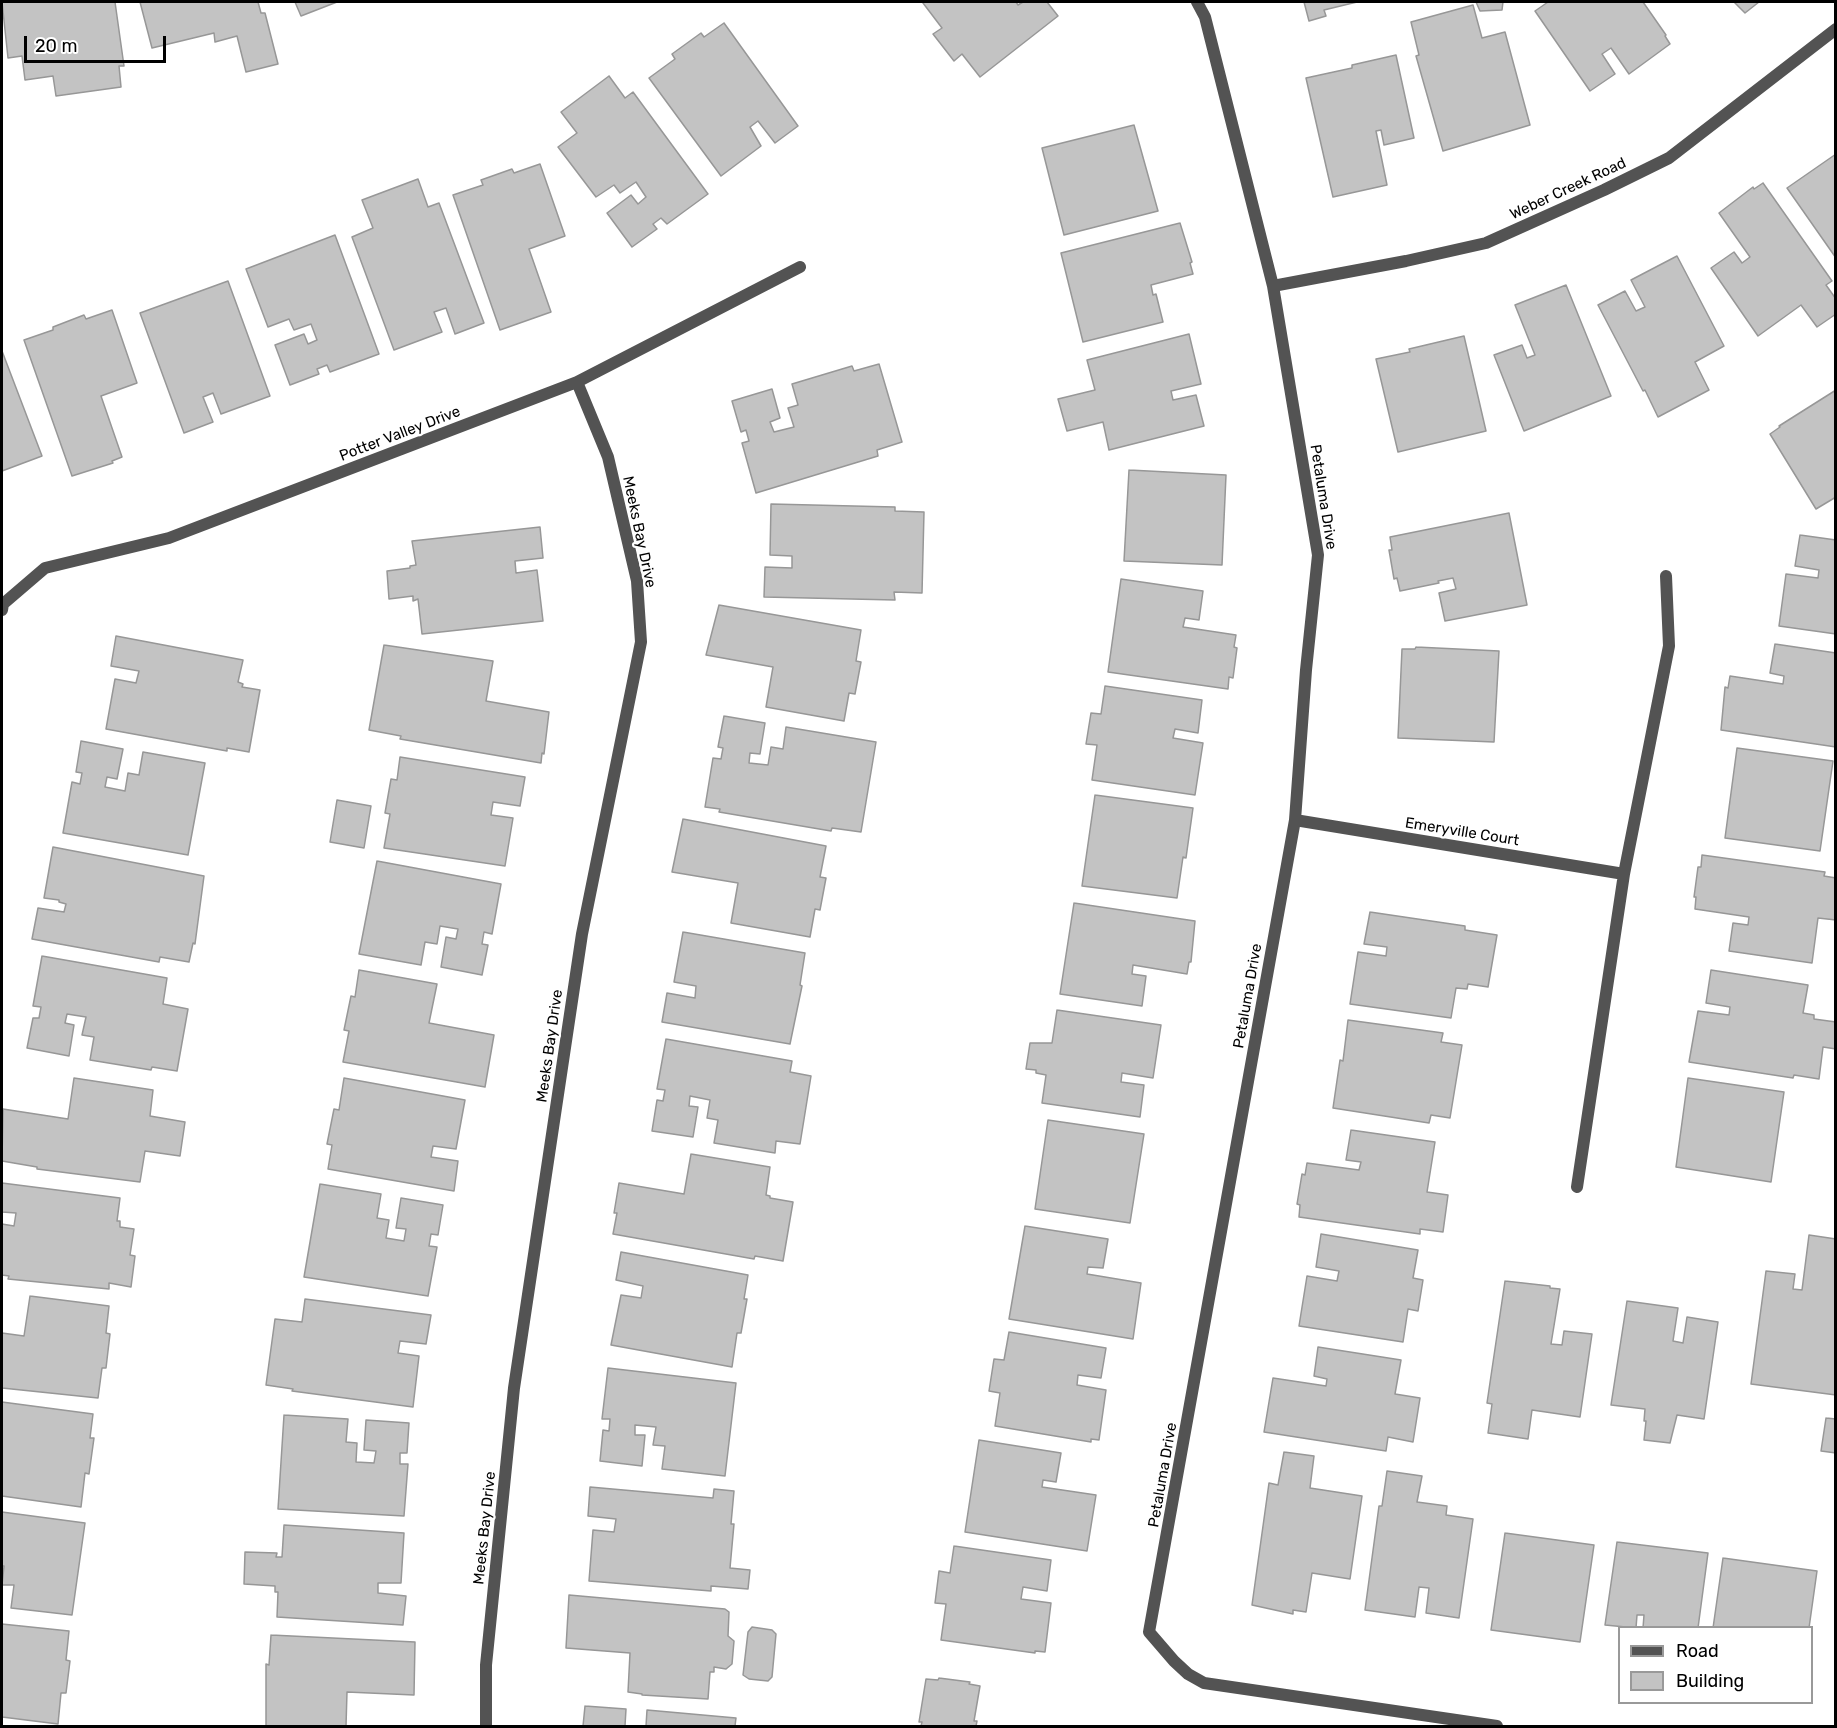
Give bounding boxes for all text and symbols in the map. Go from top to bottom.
scale bar [27,24,170,62]
text: 20 m [35,35,77,57]
street label: Weber Creek Road [1507,154,1629,224]
street label: Potter Valley Drive [337,403,463,465]
street label: Petaluma Drive [1306,443,1340,551]
street label: Meeks Bay Drive [618,474,660,590]
street label: Emeryville Court [1404,814,1520,850]
street label: Petaluma Drive [1230,942,1266,1050]
street label: Meeks Bay Drive [533,988,567,1104]
street label: Petaluma Drive [1145,1421,1181,1529]
street label: Meeks Bay Drive [470,1470,500,1586]
legend [1618,1626,1813,1704]
text: Road [1676,1640,1719,1662]
text: Building [1676,1670,1744,1692]

